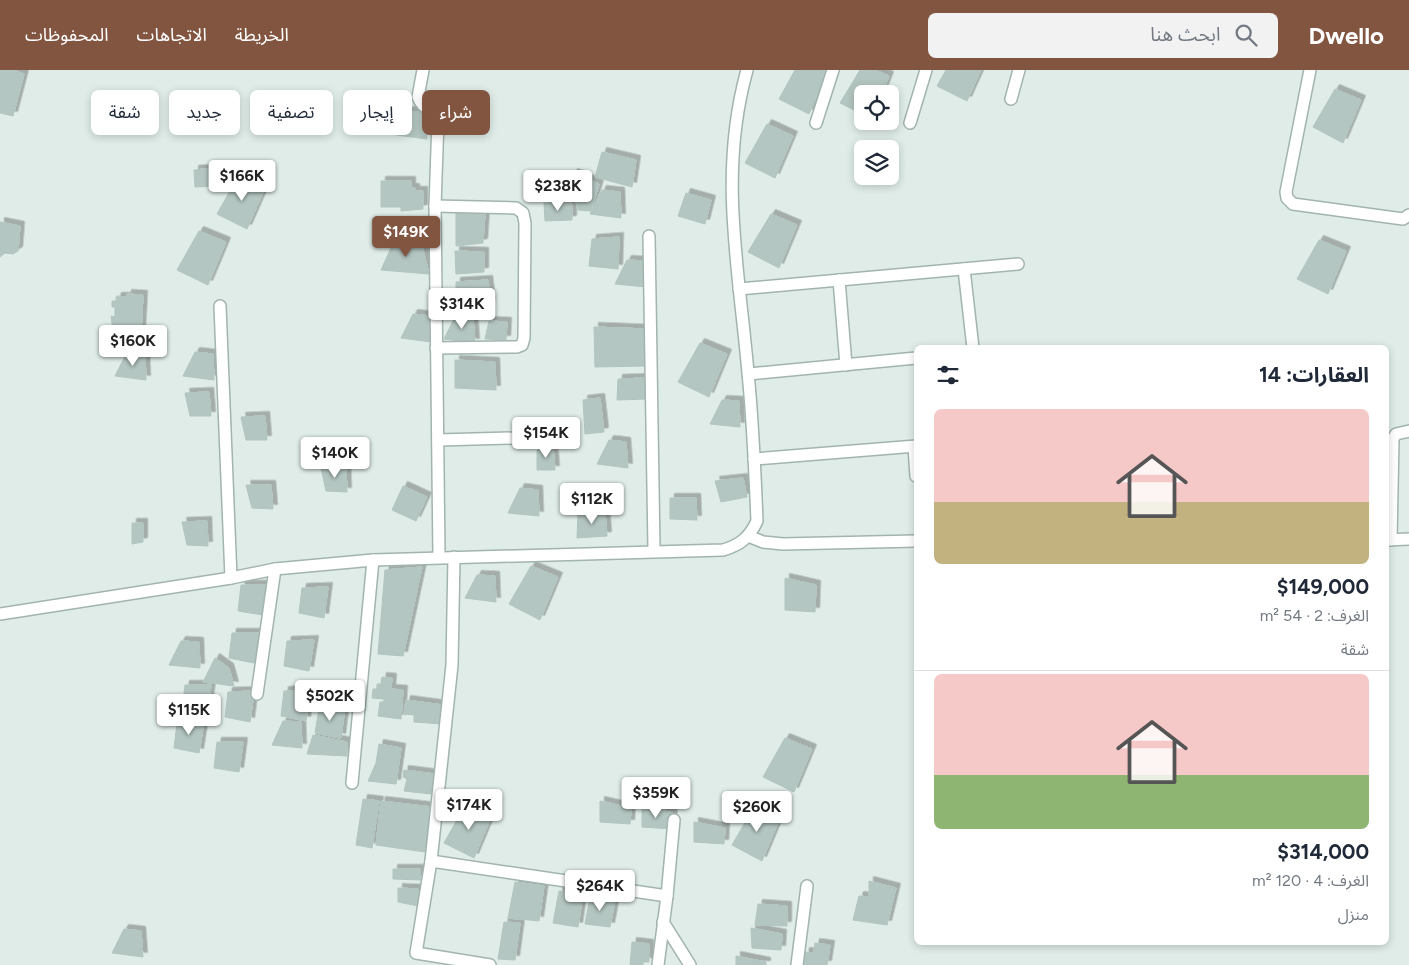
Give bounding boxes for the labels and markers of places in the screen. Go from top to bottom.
pin: $166K [207,160,277,202]
pin: $238K [523,170,593,212]
pin: $149K [371,216,441,258]
pin: $314K [427,288,497,330]
pin: $160K [98,324,168,367]
pin: $154K [511,416,581,459]
pin: $140K [300,436,370,479]
pin: $112K [557,482,627,525]
pin: $502K [295,680,365,722]
pin: $115K [154,694,224,736]
pin: $359K [621,776,691,819]
pin: $174K [434,788,504,831]
pin: $260K [722,790,792,833]
pin: $264K [565,870,635,912]

